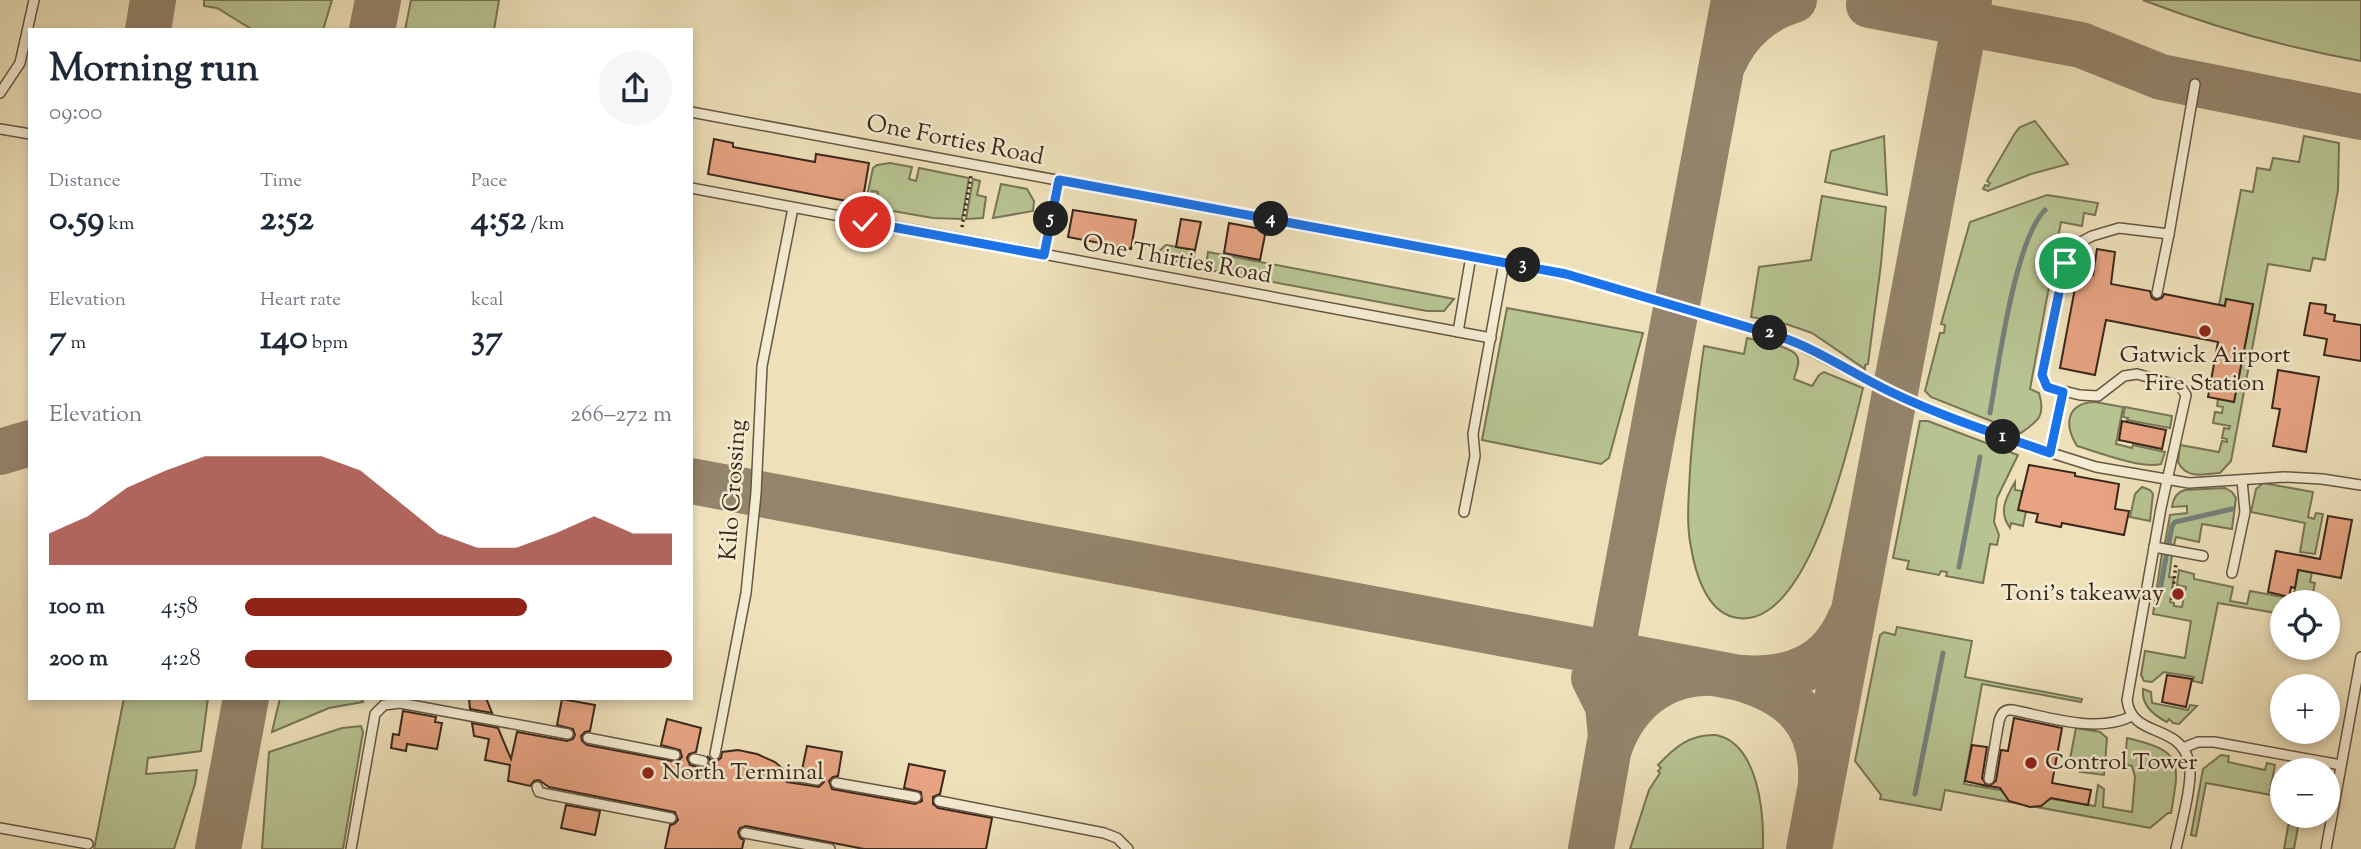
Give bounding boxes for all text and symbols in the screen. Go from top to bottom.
text: Morning run [49,44,259,98]
button: share [598,51,672,125]
text: 09:00 [49,97,102,130]
street label: One Forties Road [863,107,1047,175]
text: Distance [49,168,121,195]
text: Time [260,168,302,195]
text: Pace [471,168,507,195]
pin [835,192,895,252]
text: 0.59 [49,195,104,246]
text: 2:52 [260,195,314,246]
text: 4:52 [471,195,526,246]
pin: 5 [1034,202,1068,236]
pin: 4 [1254,202,1288,236]
icon: check [846,203,884,241]
text: 5 [1047,205,1054,232]
text: 4 [1266,205,1275,232]
text: km [104,211,135,238]
text: /km [526,211,565,238]
street label: One Thirties Road [1080,227,1275,293]
pin [2035,233,2095,293]
icon: arrive [2046,244,2084,282]
pin: 3 [1506,247,1540,282]
text: 3 [1519,251,1526,278]
text: Elevation [49,287,126,314]
text: Heart rate [260,287,341,314]
text: kcal [471,287,504,314]
text: 7 [49,314,67,365]
text: 140 [260,314,308,365]
text: 37 [471,314,503,365]
pin: 2 [1752,316,1788,350]
text: 2 [1765,319,1774,346]
marker: Gatwick Airport Fire Station [2197,323,2213,339]
text: m [67,330,86,357]
text: bpm [308,330,348,357]
place label: Gatwick Airport Fire Station [2119,339,2291,401]
text: Elevation [49,399,142,432]
text: 266–272 m [570,399,672,432]
street label: Kilo Crossing [712,418,756,562]
pin: 1 [1986,420,2021,454]
text: 1 [1999,423,2006,450]
place label: Toni's takeaway [2001,577,2164,611]
marker: Toni's takeaway [2170,586,2186,602]
map controls [2270,590,2340,828]
button: locate [2270,590,2340,660]
text: 100 m [49,591,105,624]
text: 4:58 [161,591,198,624]
text: 200 m [49,643,108,676]
text: 4:28 [161,643,201,676]
button: + [2270,674,2340,744]
place label: Control Tower [2045,746,2197,780]
marker: Control Tower [2023,755,2039,771]
place label: North Terminal [662,756,824,790]
button: − [2270,758,2340,828]
marker: North Terminal [640,765,656,781]

